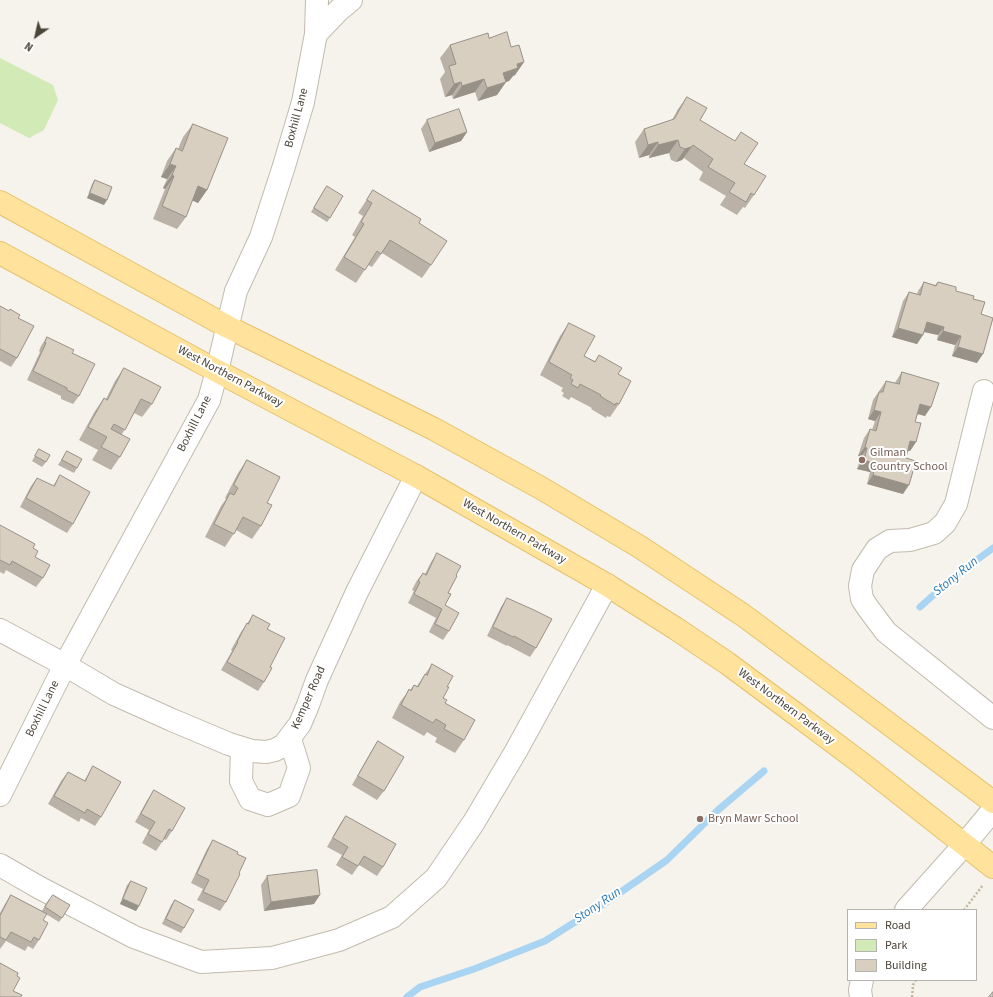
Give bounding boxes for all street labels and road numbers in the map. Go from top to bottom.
street label: Boxhill Lane [282,87,312,149]
street label: West Northern Parkway [175,343,285,411]
street label: Boxhill Lane [175,394,215,454]
street label: West Northern Parkway [460,496,568,568]
street label: Kemper Road [289,664,329,732]
street label: West Northern Parkway [735,666,837,748]
street label: Boxhill Lane [23,678,63,740]

